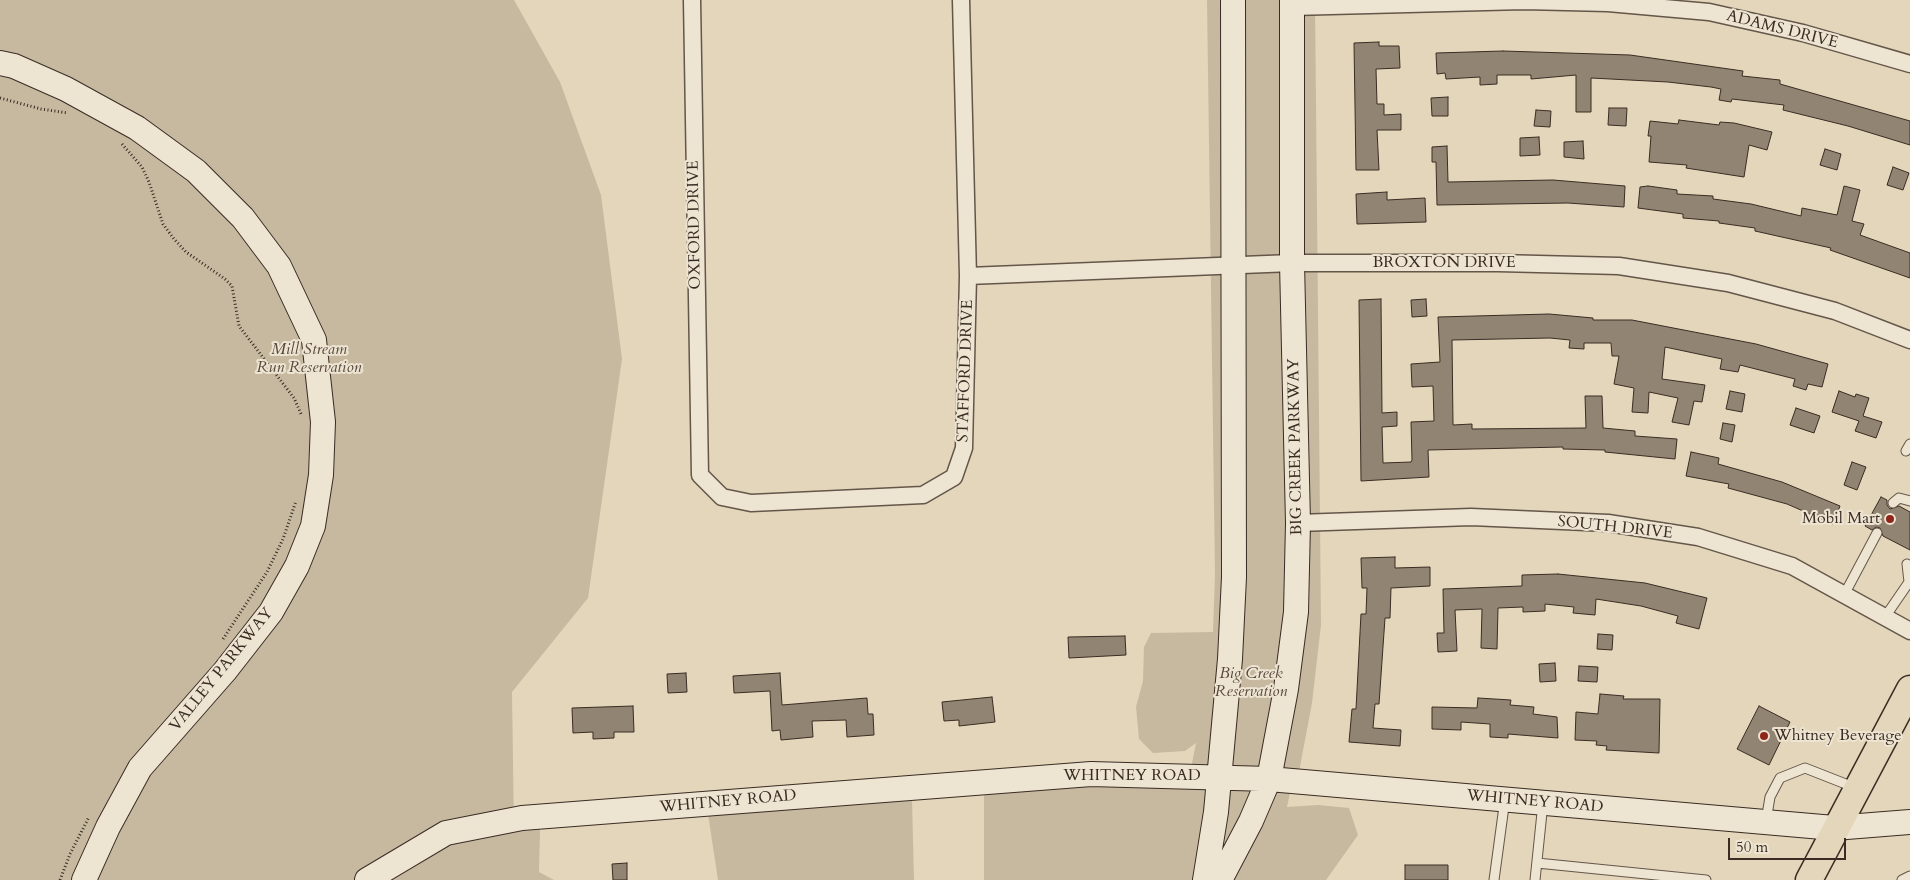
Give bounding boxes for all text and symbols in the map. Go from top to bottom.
street label: ADAMS DRIVE [1724,7,1840,53]
street label: OXFORD DRIVE [684,160,706,290]
street label: BROXTON DRIVE [1372,253,1516,273]
street label: STAFFORD DRIVE [954,299,978,443]
park label: Mill Stream Run Reservation [257,340,361,378]
street label: BIG CREEK PARKWAY [1285,358,1307,536]
place label: Mobil Mart [1802,509,1880,529]
street label: SOUTH DRIVE [1557,512,1673,544]
marker: Mobil Mart [1884,513,1896,525]
street label: VALLEY PARKWAY [166,604,278,736]
park label: Big Creek Reservation [1215,664,1287,702]
place label: Whitney Beverage [1774,726,1902,746]
marker: Whitney Beverage [1758,730,1770,742]
street label: WHITNEY ROAD [1063,766,1201,786]
street label: WHITNEY ROAD [659,786,797,818]
street label: WHITNEY ROAD [1466,786,1604,818]
scale bar [1730,828,1848,860]
text: 50 m [1736,837,1768,857]

